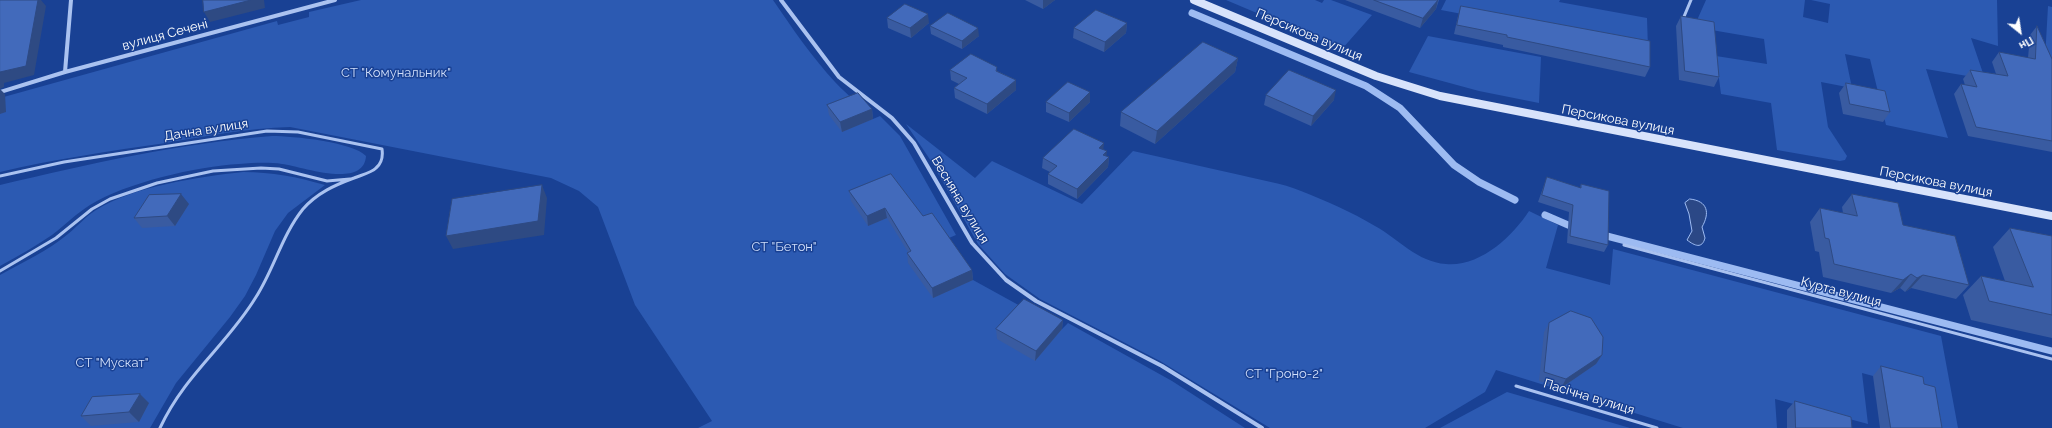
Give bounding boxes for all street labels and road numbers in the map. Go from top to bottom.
street label: Персикова вулиця [1253,5,1365,65]
street label: вулиця Сечені [120,16,210,54]
street label: Персикова вулиця [1560,101,1676,139]
street label: Дачна вулиця [163,116,249,144]
street label: Весняна вулиця [928,154,992,246]
street label: Персикова вулиця [1878,163,1994,201]
street label: Курта вулиця [1799,274,1883,310]
street label: Пасічна вулиця [1542,376,1636,418]

